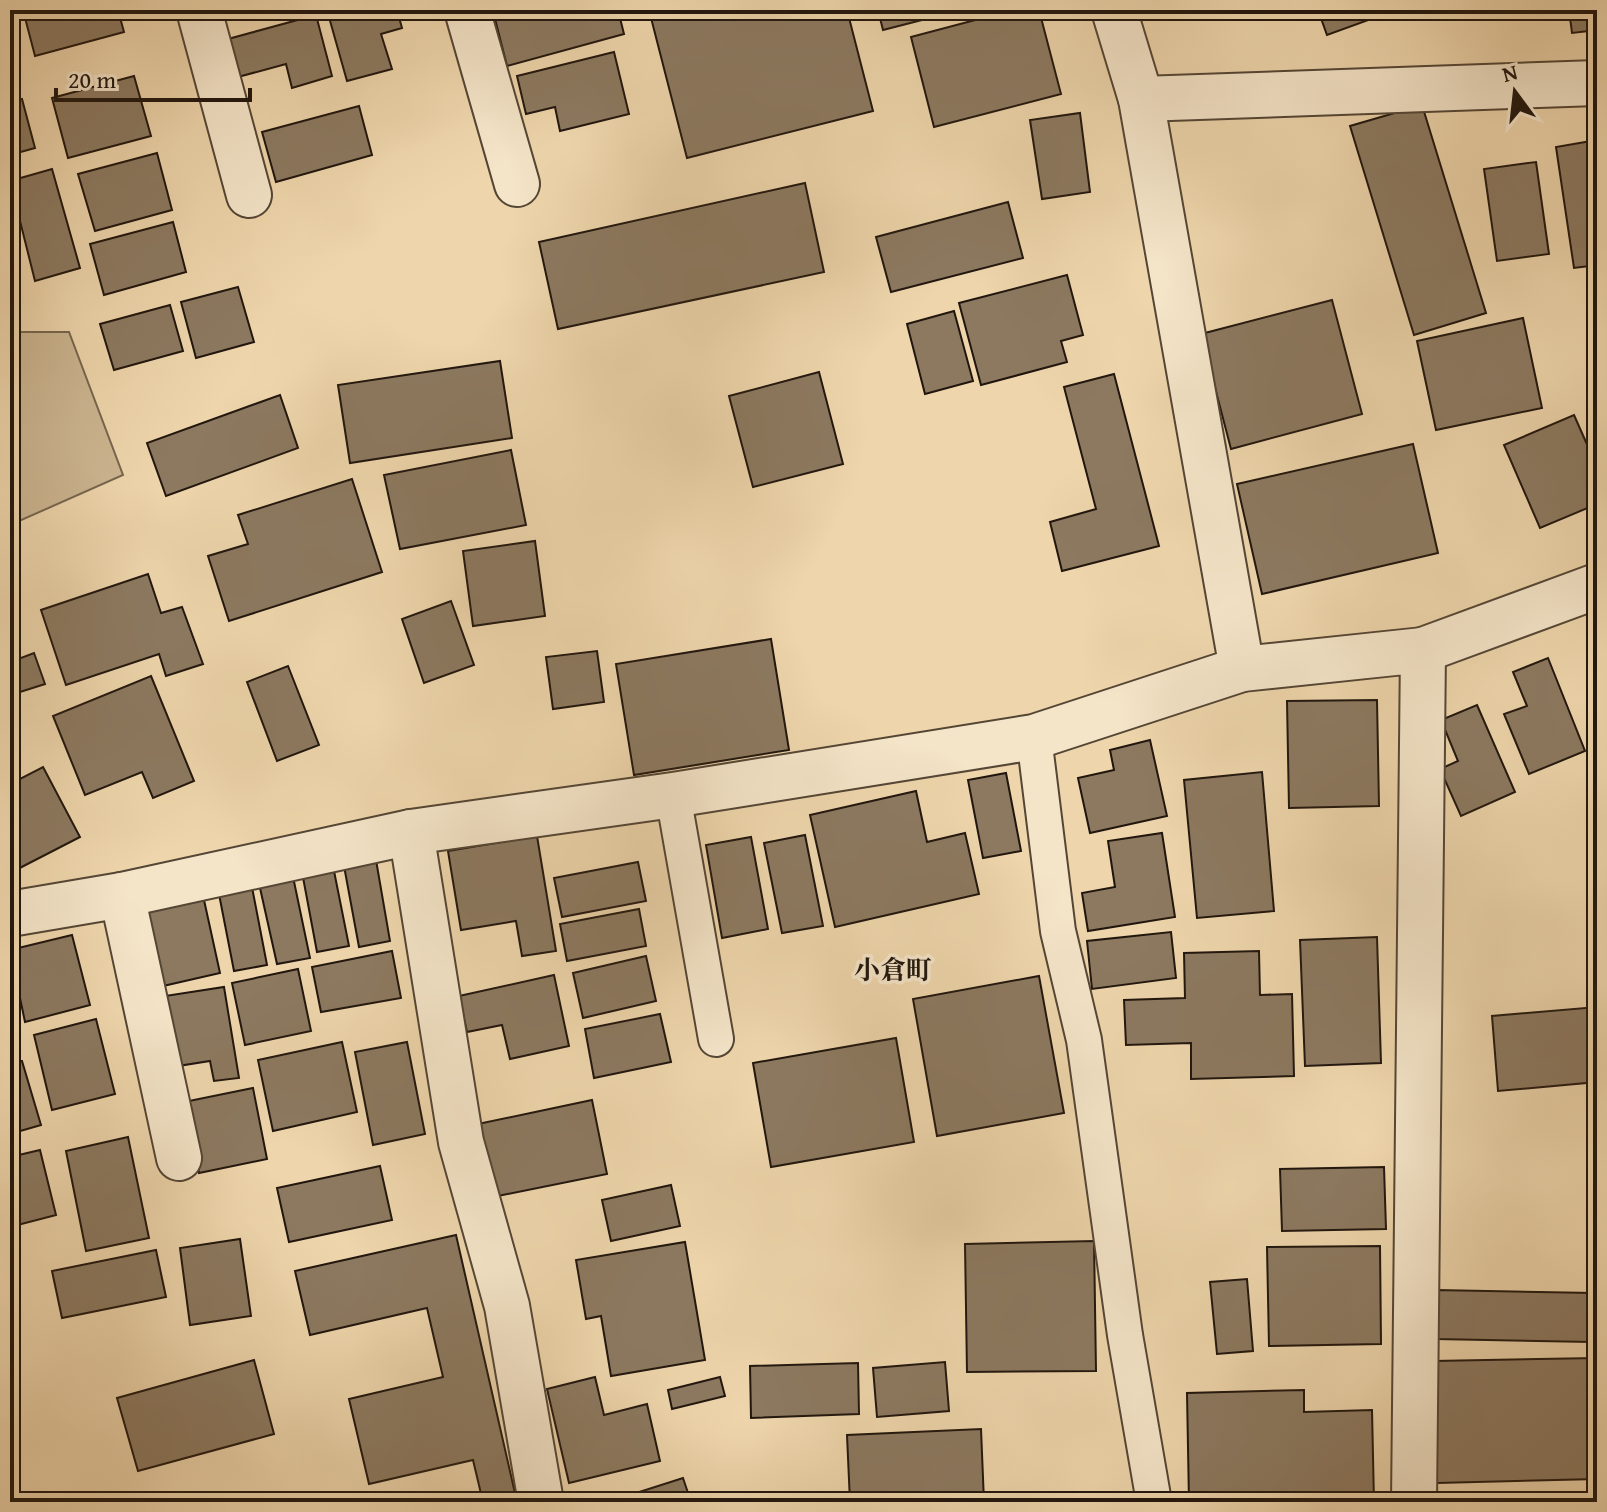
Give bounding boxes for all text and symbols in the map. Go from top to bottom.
scale bar [56,52,250,102]
north arrow [1475,52,1555,132]
text: N [1499,55,1521,90]
text: 20 m [68,62,116,97]
district label: 小倉町 [854,950,932,989]

